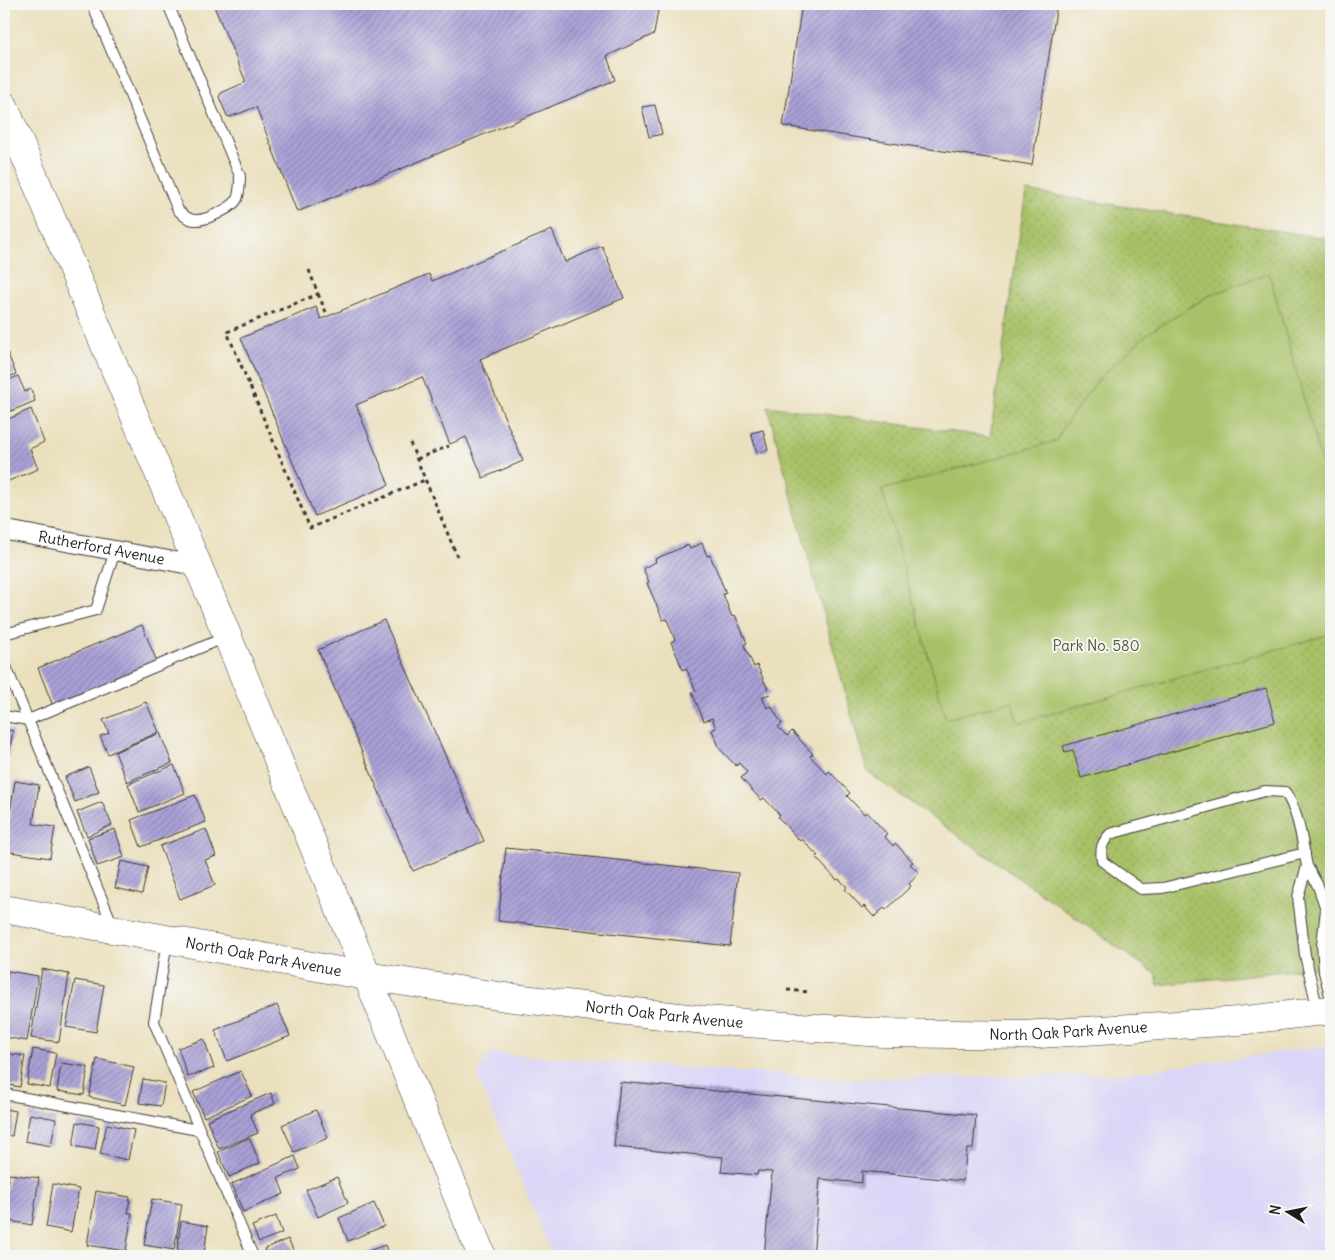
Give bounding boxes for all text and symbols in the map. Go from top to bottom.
street label: Rutherford Avenue [37,527,166,569]
park label: Park No. 580 [1052,636,1140,655]
street label: North Oak Park Avenue [184,933,343,980]
street label: North Oak Park Avenue [584,996,744,1032]
street label: North Oak Park Avenue [989,1017,1148,1044]
north arrow [1262,1188,1312,1238]
text: N [1265,1203,1285,1216]

